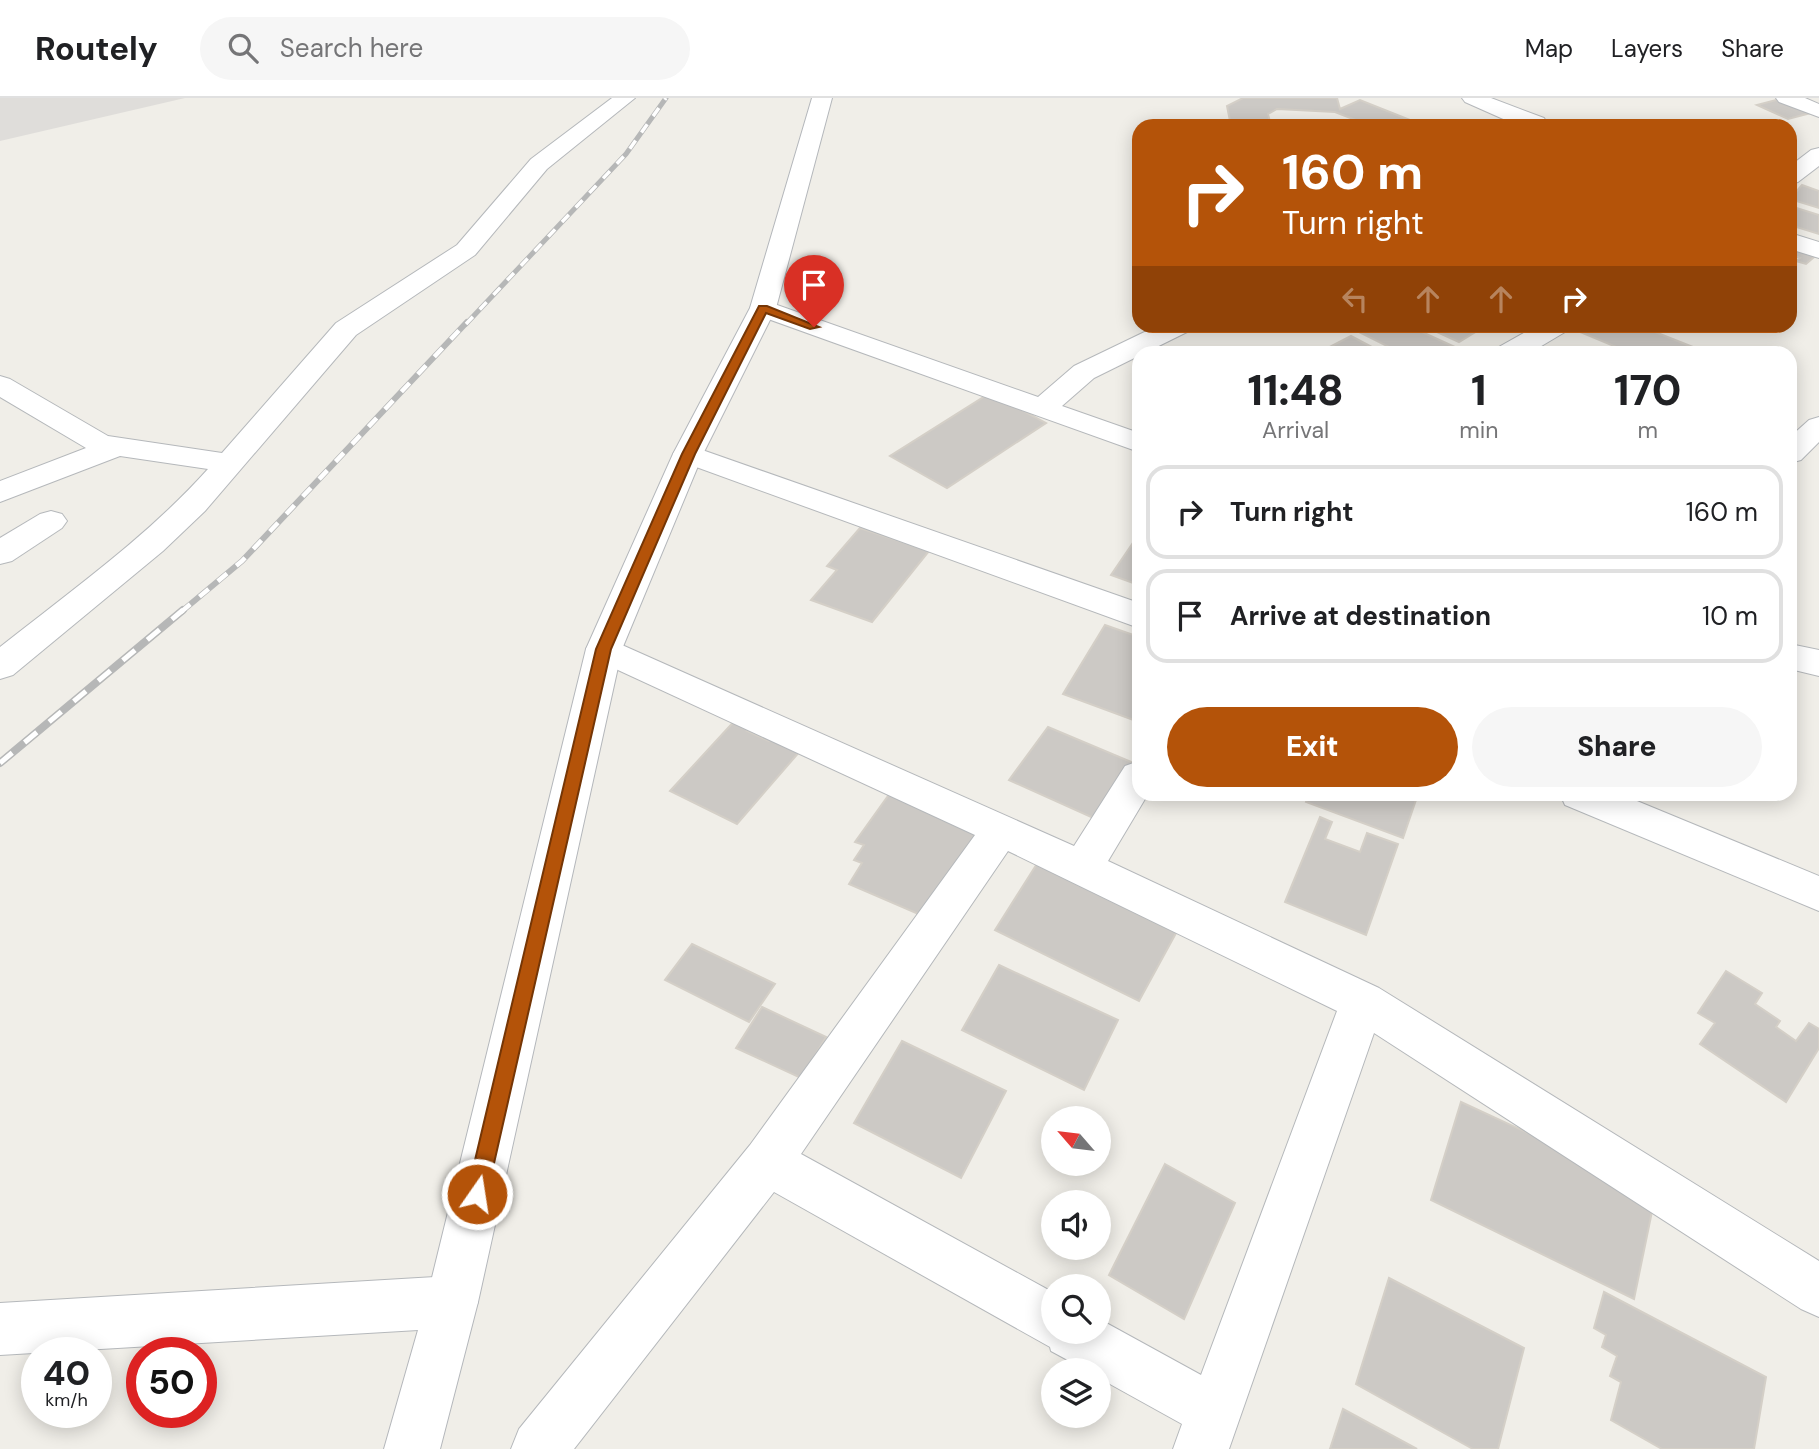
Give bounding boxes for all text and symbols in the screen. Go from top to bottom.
search box [200,17,690,80]
text: Routely [35,27,158,70]
icon: search [224,29,262,67]
text: Search here [280,31,423,65]
text: Map [1525,33,1573,64]
text: Layers [1611,33,1683,64]
text: Share [1721,33,1784,64]
text: 160 m [1282,140,1423,204]
icon: right [1167,147,1258,238]
text: Turn right [1282,202,1424,244]
pin [784,255,844,327]
icon: arrive [795,266,833,304]
icon: left [1336,280,1374,318]
icon: ahead [1409,280,1447,318]
icon: ahead [1482,280,1520,318]
icon: right [1555,280,1593,318]
text: 11:48 [1248,363,1344,418]
text: 1 [1471,363,1487,418]
text: 170 [1614,363,1681,418]
text: Arrival [1262,415,1329,445]
text: min [1459,415,1498,445]
text: m [1637,415,1658,445]
icon: right [1171,493,1209,531]
text: Turn right [1230,495,1354,529]
text: 160 m [1686,495,1758,529]
icon: arrive [1171,597,1209,635]
text: Arrive at destination [1230,599,1491,633]
text: 10 m [1702,599,1758,633]
button: Exit [1167,707,1458,787]
button: Share [1472,707,1762,787]
north arrow [1041,1106,1111,1176]
map controls [1041,1106,1111,1428]
position arrow [440,1157,514,1231]
button: sound [1041,1190,1111,1260]
button: search [1041,1274,1111,1344]
speed limit sign: 50 [126,1337,217,1428]
text: 40 [43,1350,90,1396]
button: layers [1041,1358,1111,1428]
text: km/h [45,1388,88,1412]

